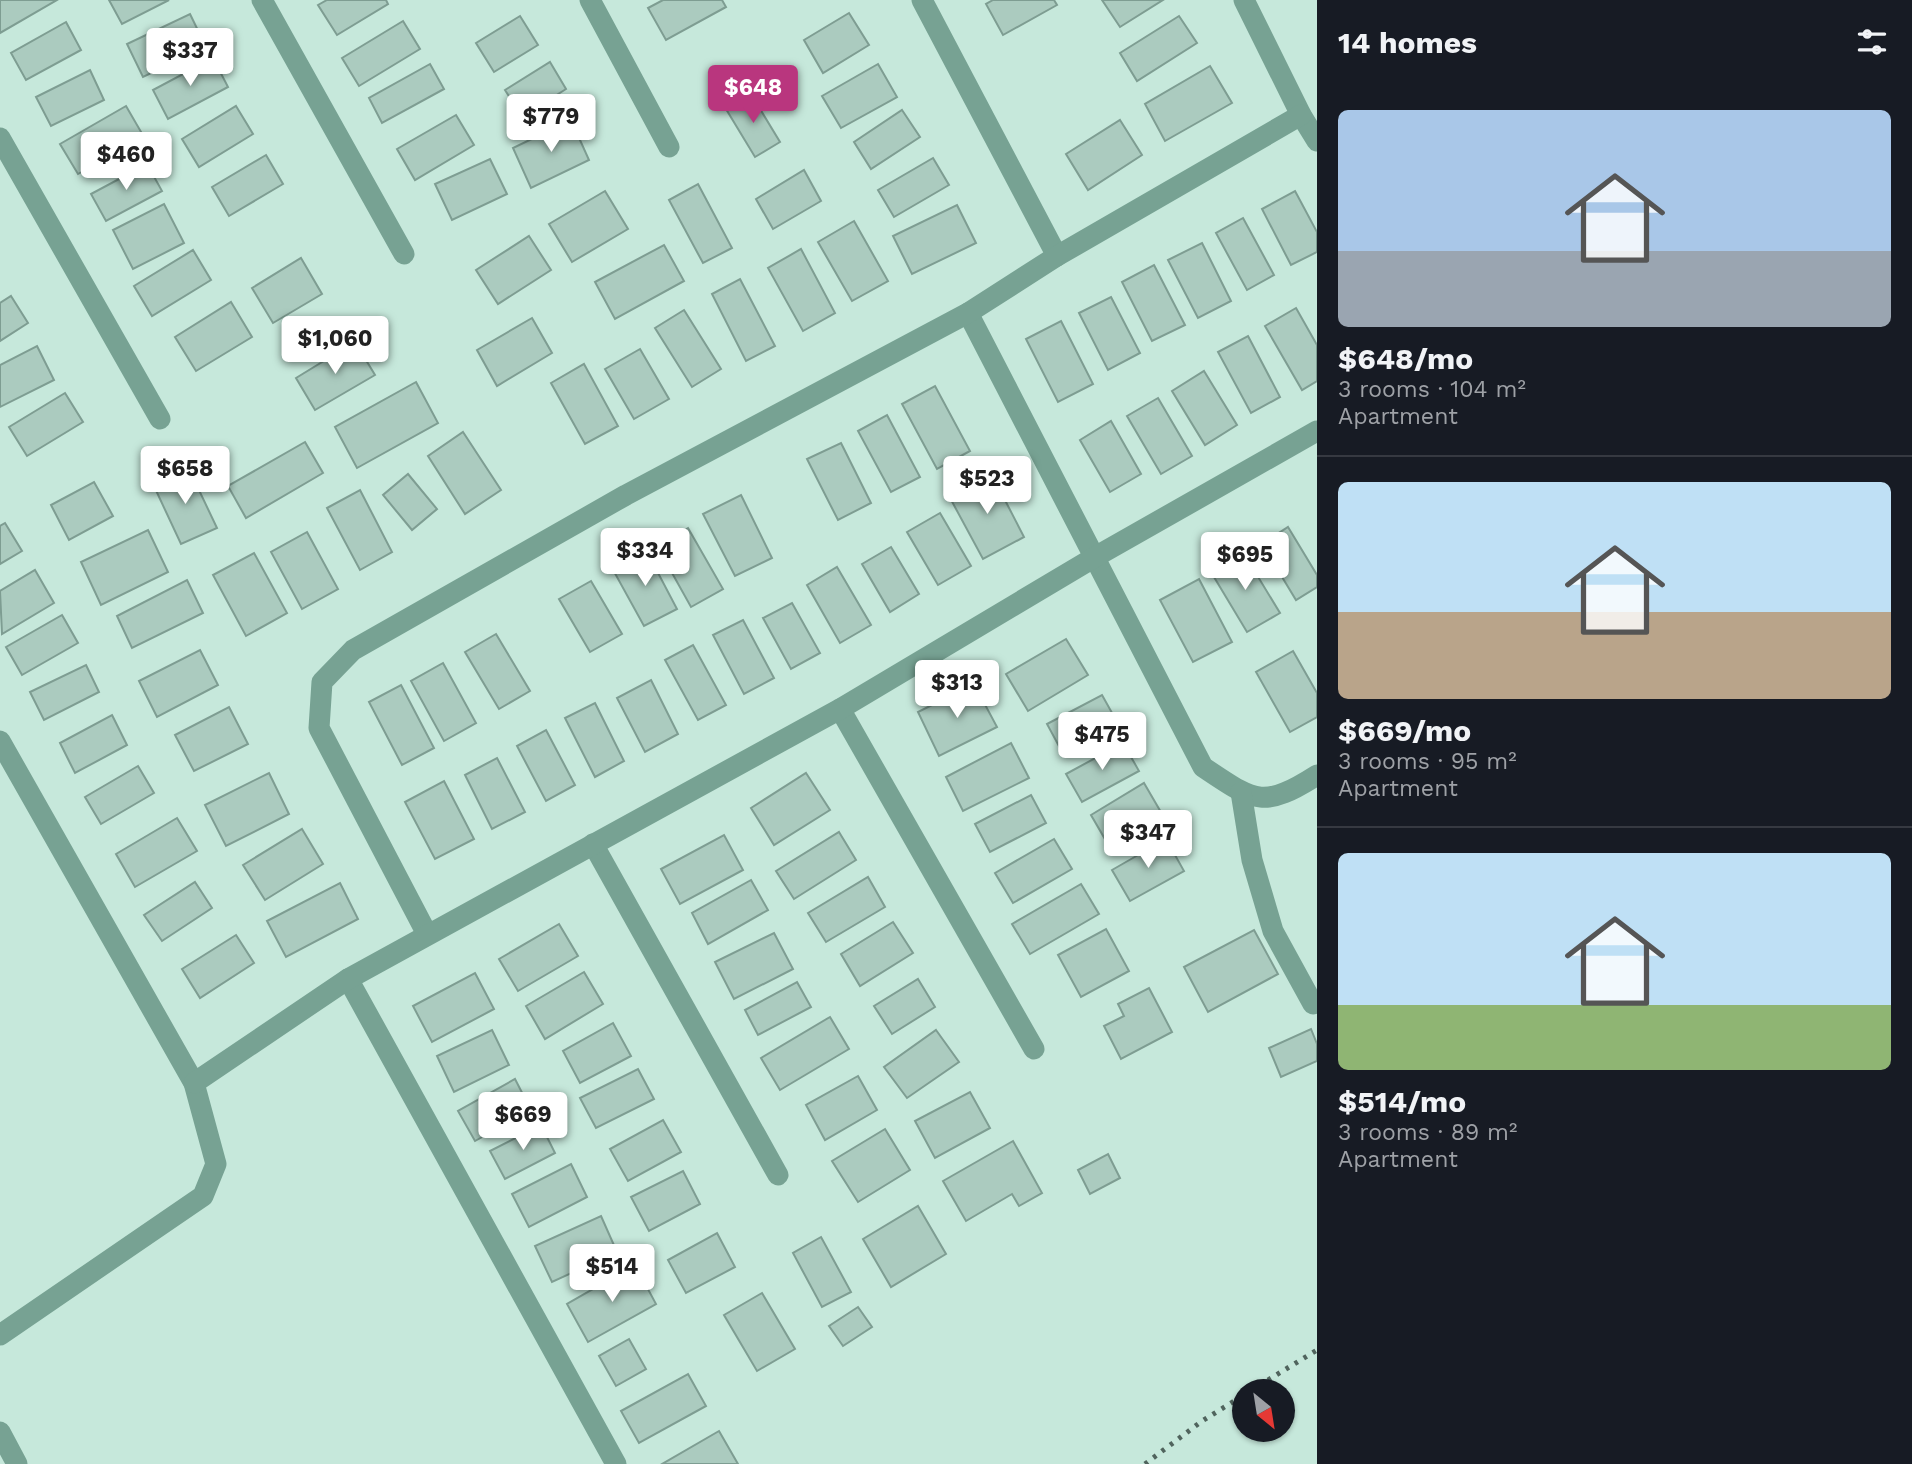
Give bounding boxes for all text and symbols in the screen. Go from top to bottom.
icon: filters [1853,23,1891,61]
text: 14 homes [1338,25,1477,60]
pin: $337 [149,28,231,88]
text: $337 [162,37,218,64]
pin: $648 [712,66,794,125]
text: $648 [724,74,782,101]
pin: $779 [510,94,592,154]
text: $779 [523,103,579,130]
pin: $460 [85,132,167,192]
text: $460 [97,141,155,168]
icon: home [1552,155,1678,281]
pin: $1,060 [278,316,392,376]
text: $1,060 [298,325,372,352]
text: $648/mo [1338,341,1473,376]
text: 3 rooms · 104 m² [1338,376,1526,403]
text: Apartment [1338,403,1458,430]
pin: $658 [144,447,226,506]
text: $658 [157,455,213,482]
pin: $523 [946,456,1028,516]
text: $523 [959,465,1015,492]
icon: home [1552,527,1678,653]
pin: $334 [604,528,686,588]
pin: $695 [1204,532,1286,592]
text: $334 [617,537,673,564]
text: $695 [1217,541,1273,568]
pin: $313 [916,660,998,720]
text: $313 [931,669,983,696]
pin: $475 [1061,712,1143,772]
text: $669/mo [1338,713,1471,748]
text: $475 [1074,721,1130,748]
text: 3 rooms · 95 m² [1338,748,1517,775]
text: Apartment [1338,775,1458,802]
pin: $347 [1107,810,1189,870]
text: $347 [1120,819,1176,846]
icon: home [1552,898,1678,1024]
text: $514/mo [1338,1084,1466,1119]
pin: $669 [482,1092,564,1152]
text: $669 [494,1101,552,1128]
text: 3 rooms · 89 m² [1338,1119,1517,1146]
text: Apartment [1338,1146,1458,1173]
pin: $514 [571,1244,653,1304]
text: $514 [586,1253,638,1280]
north arrow [1232,1379,1295,1442]
map controls [1232,1379,1295,1442]

